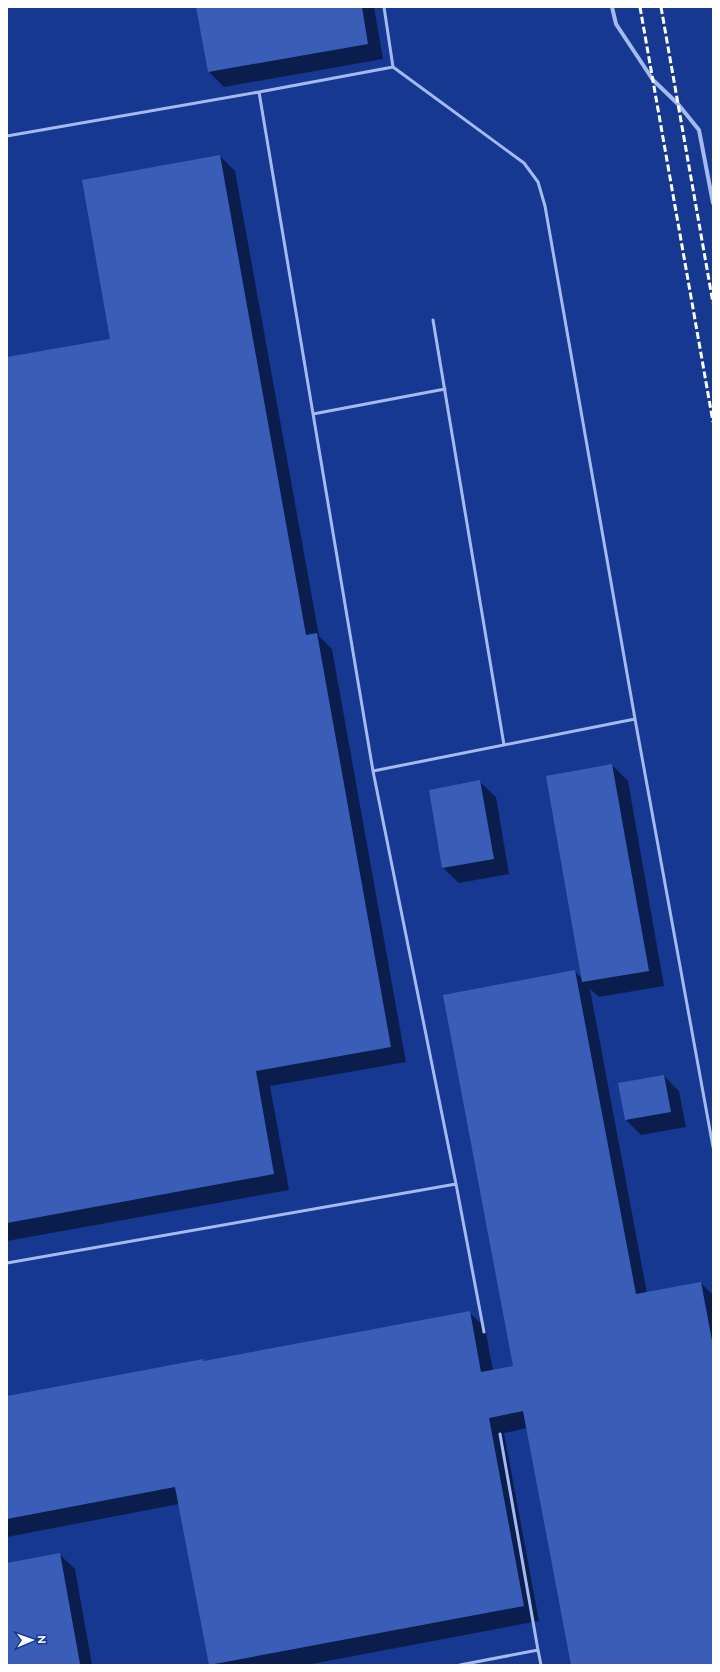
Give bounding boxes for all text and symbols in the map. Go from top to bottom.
north arrow [12,1620,52,1660]
text: N [35,1635,48,1644]

